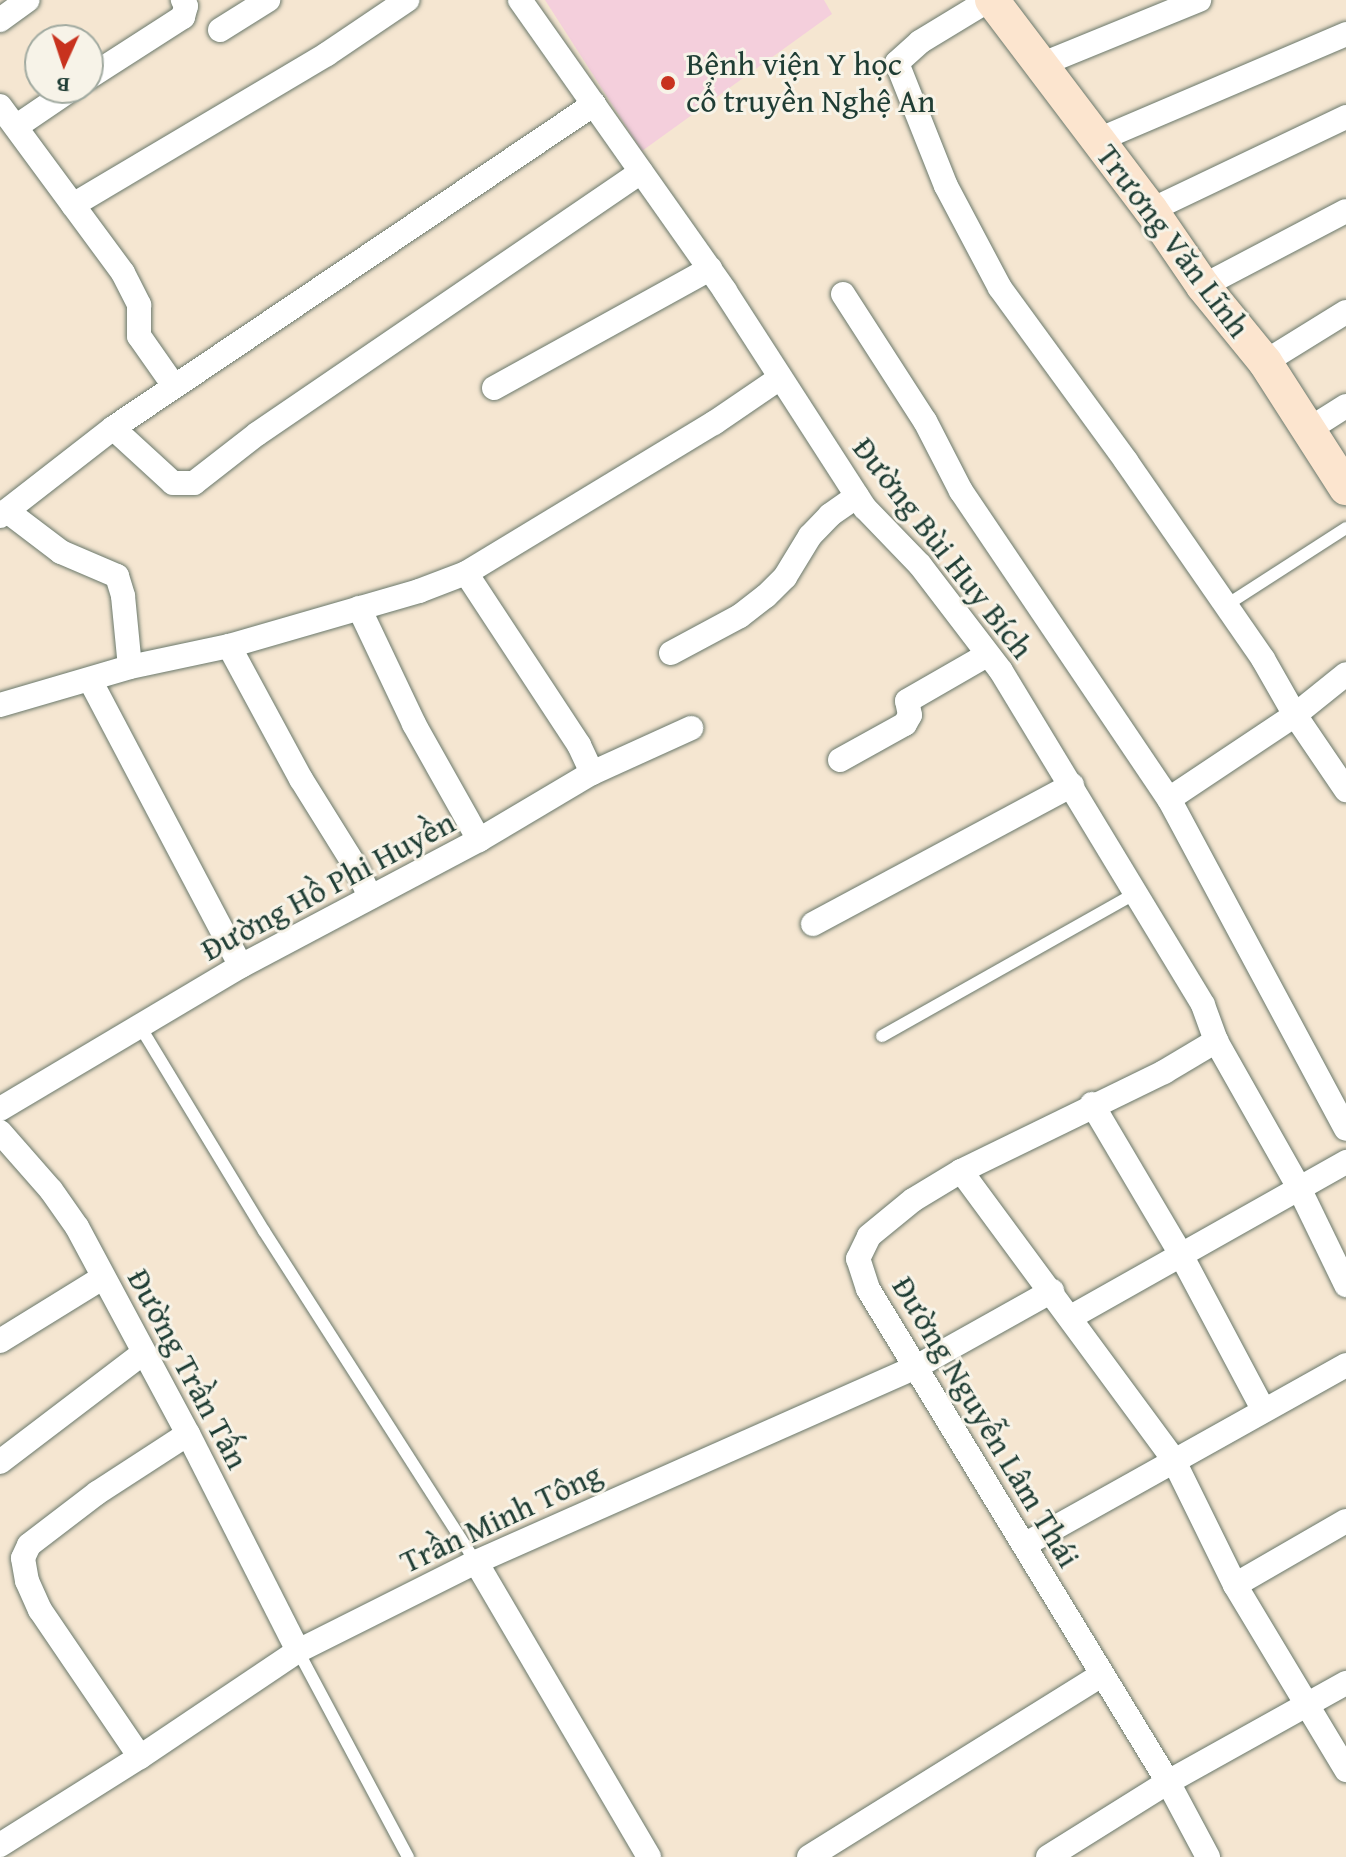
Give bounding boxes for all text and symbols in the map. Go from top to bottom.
north arrow [24,24,104,104]
place label: Bệnh viện Y học cổ truyền Nghệ An [686,46,936,121]
text: B [55,70,70,102]
marker: Bệnh viện Y học cổ truyền Nghệ An [657,72,679,94]
street label: Trương Văn Lĩnh [1088,137,1258,345]
street label: Đường Bùi Huy Bích [845,430,1041,666]
street label: Đường Hồ Phi Huyền [195,803,461,969]
street label: Đường Trần Tấn [119,1263,257,1475]
street label: Đường Nguyễn Lâm Thái [884,1270,1088,1574]
street label: Trần Minh Tông [394,1455,608,1581]

